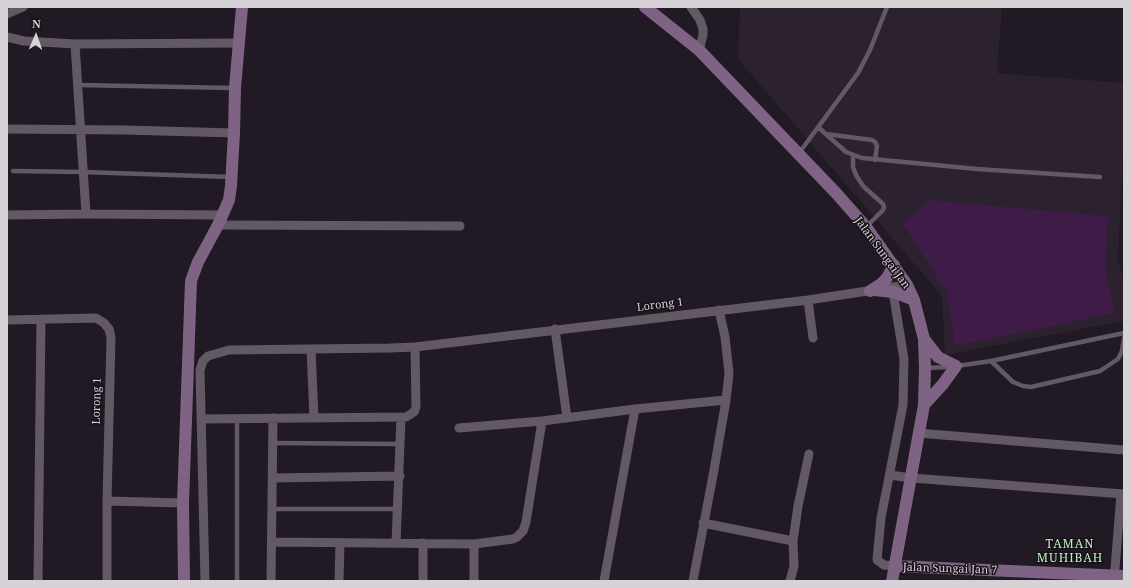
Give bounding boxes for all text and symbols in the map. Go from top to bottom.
north arrow [16,16,56,56]
text: N [32,16,41,31]
street label: Jalan Sungai Jan [852,215,912,291]
street label: Lorong 1 [636,296,684,314]
street label: Lorong 1 [90,378,104,424]
district label: TAMAN MUHIBAH [1037,538,1103,566]
street label: Jalan Sungai Jan 7 [903,561,997,577]

